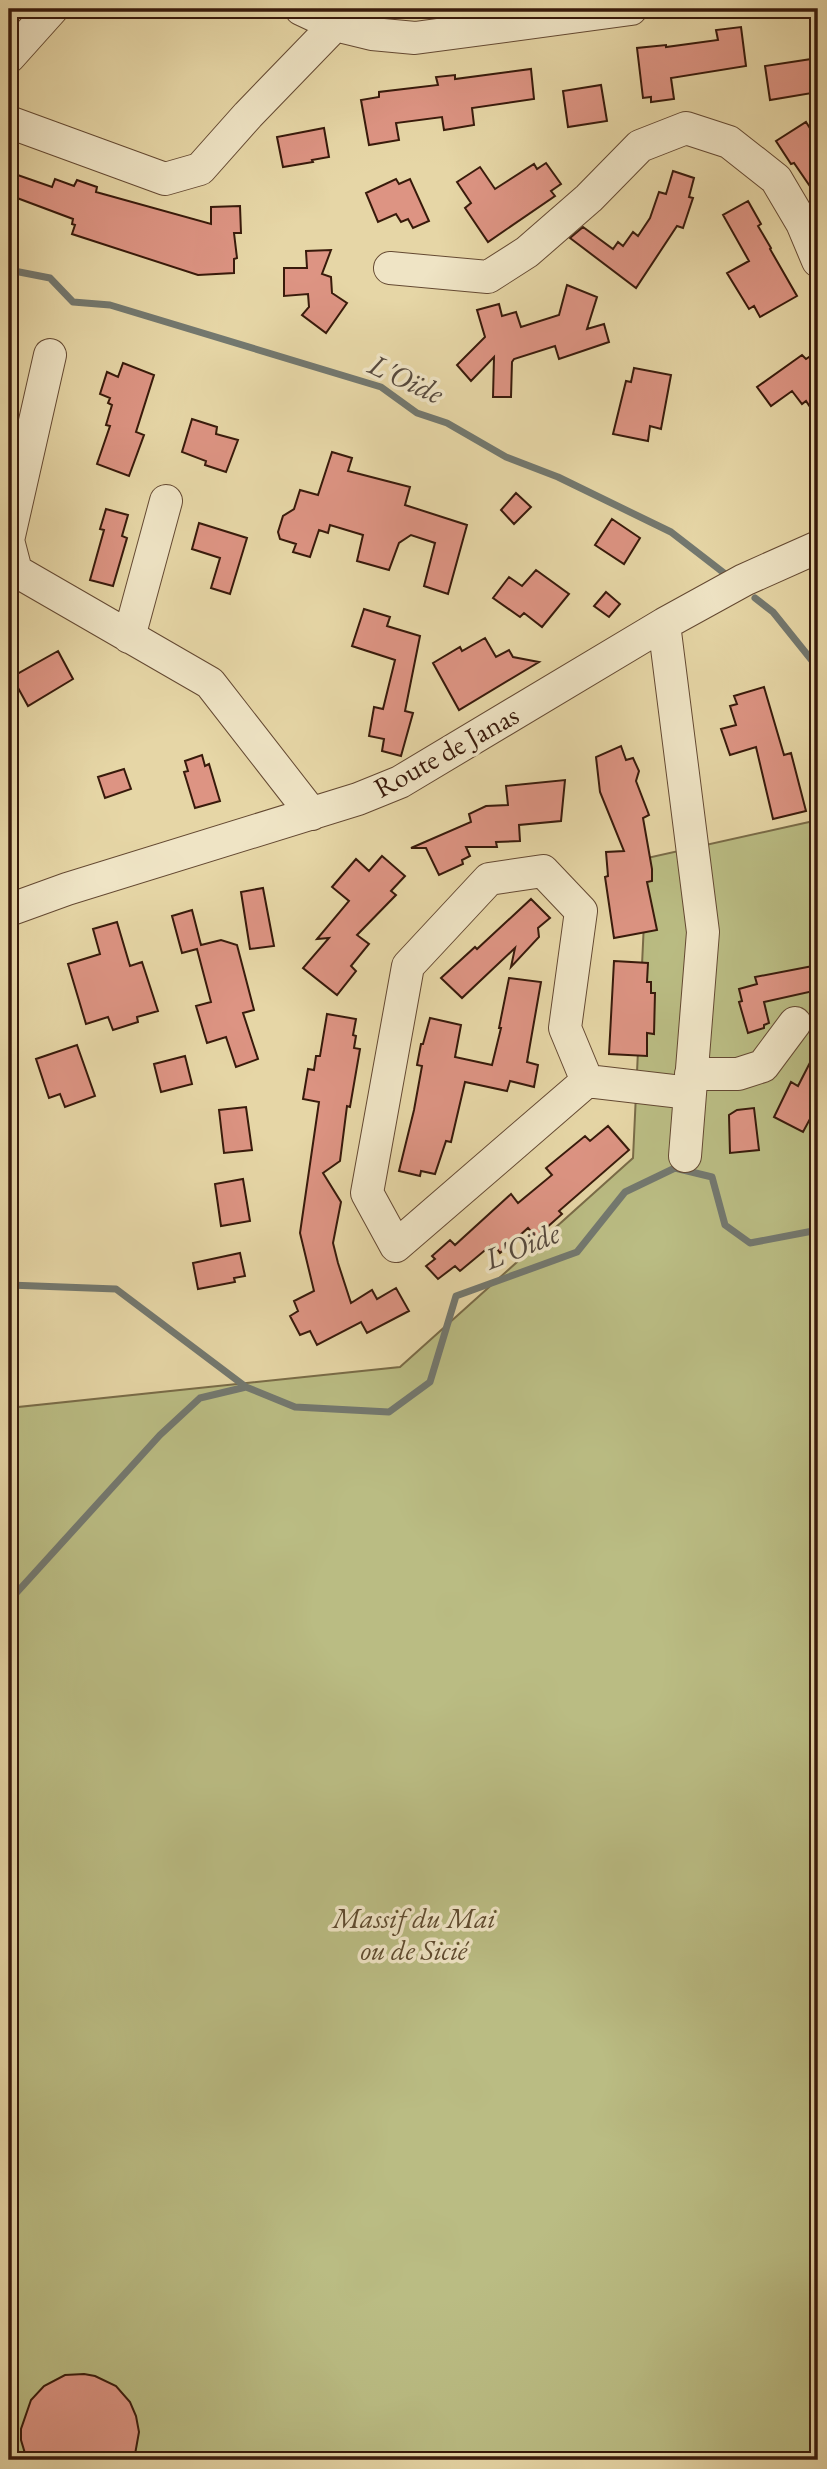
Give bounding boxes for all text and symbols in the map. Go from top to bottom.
water label: L'Oïde [362,344,451,413]
street label: Route de Janas [367,696,525,806]
water label: L'Oïde [477,1213,566,1279]
park label: Massif du Mai ou de Sicié [330,1900,497,1968]

